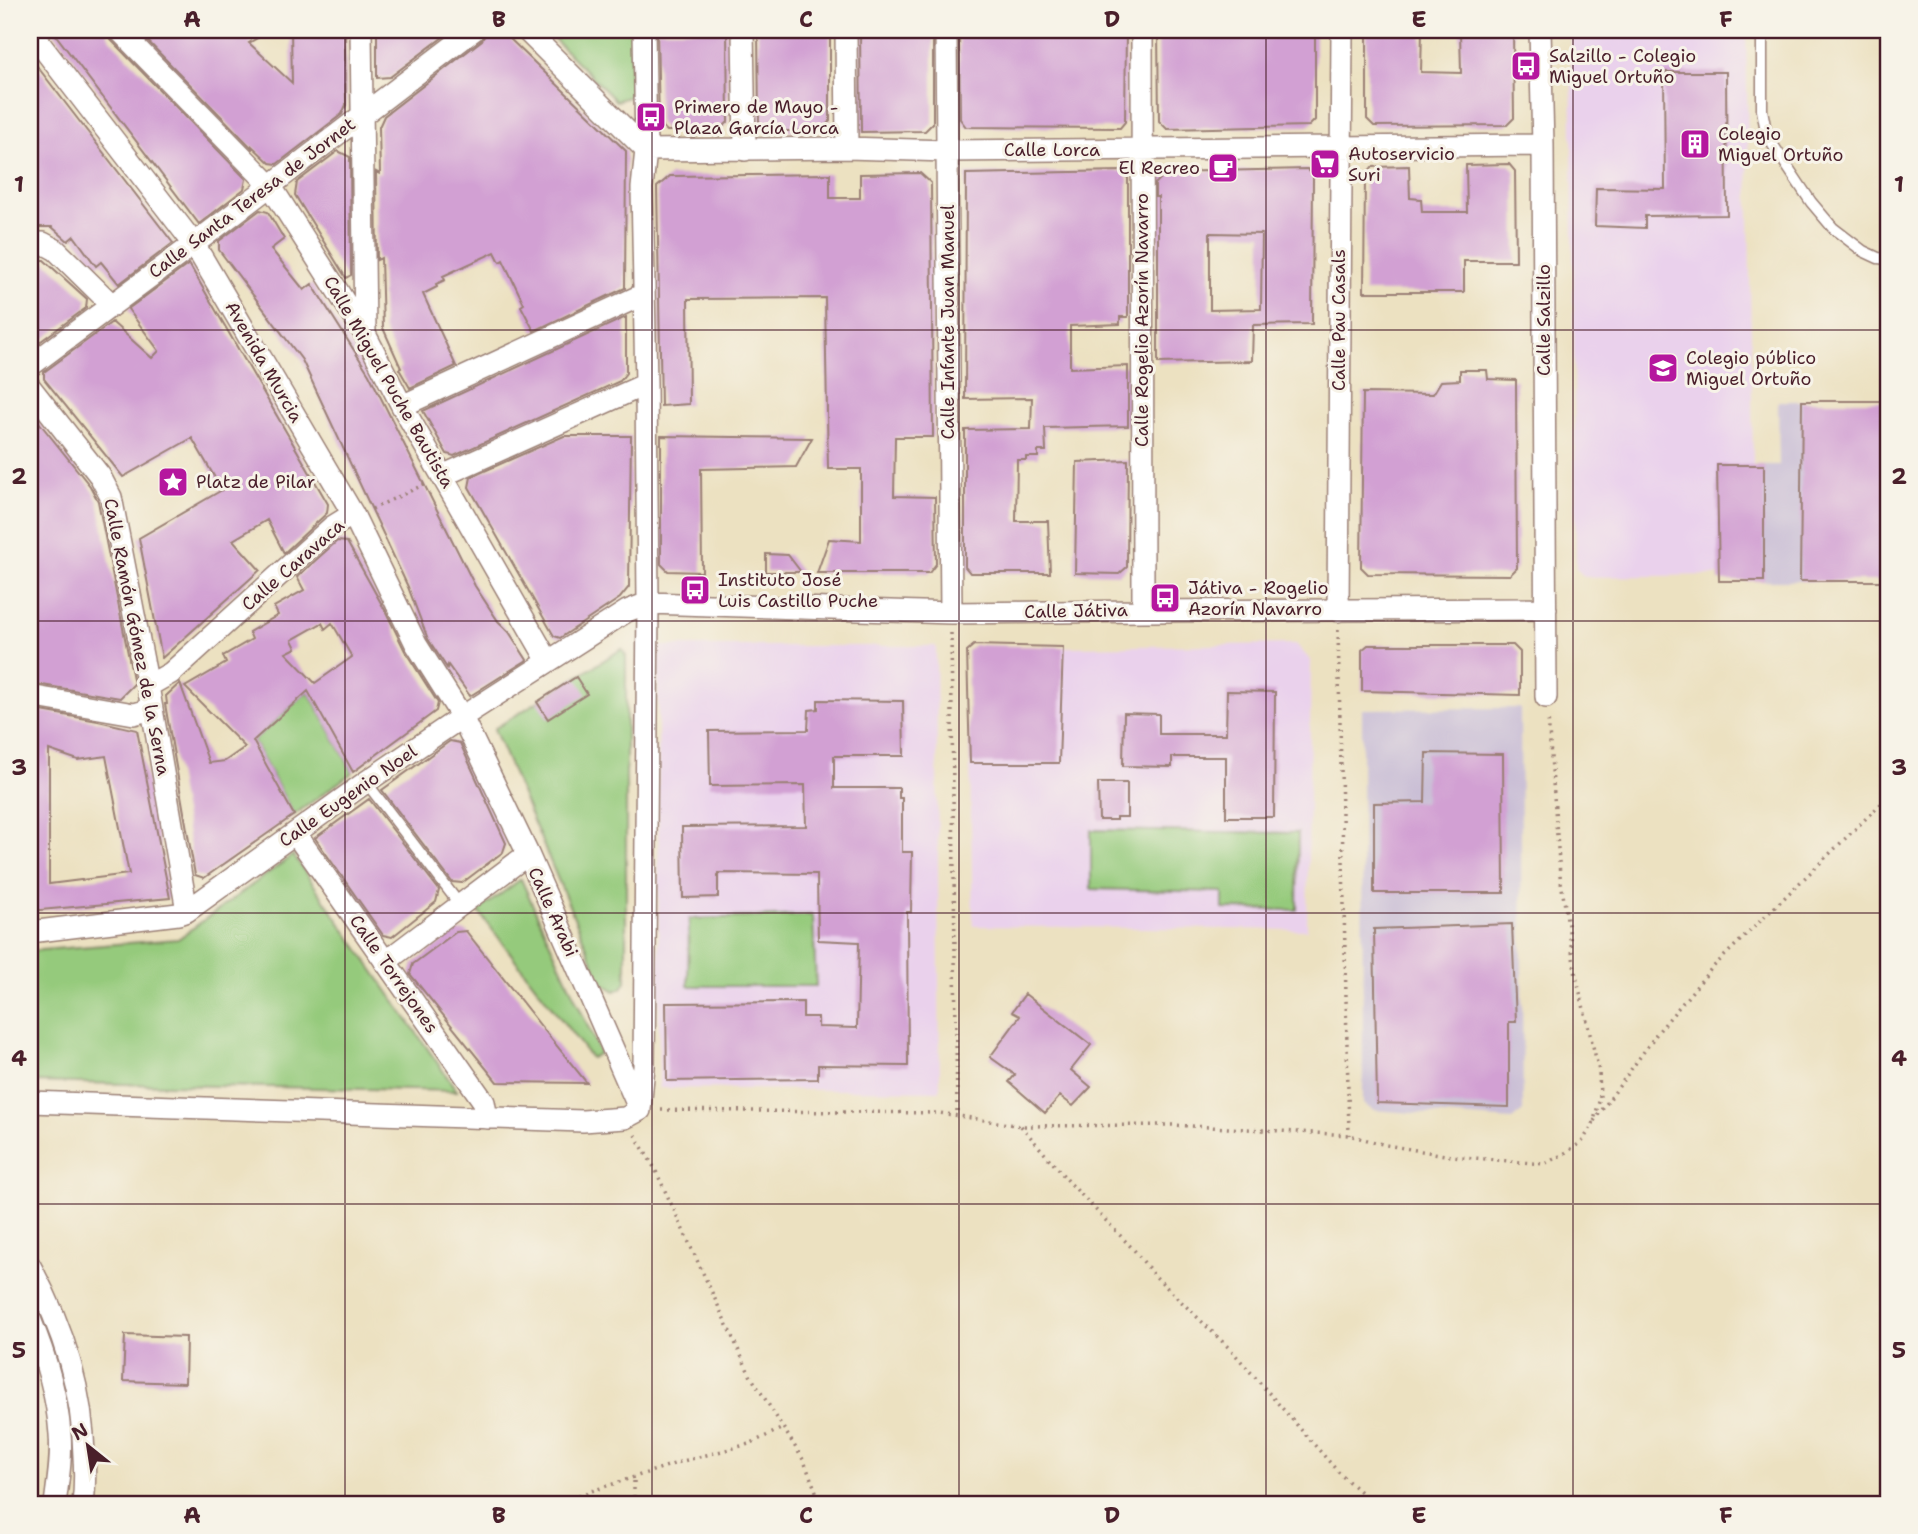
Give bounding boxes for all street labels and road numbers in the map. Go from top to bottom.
street label: Calle Santa Teresa de Jornet [144,112,360,284]
street label: Calle Lorca [1004,138,1100,162]
street label: Calle Rogelio Azorín Navarro [1130,193,1154,447]
street label: Calle Infante Juan Manuel [936,204,960,439]
street label: Calle Pau Casals [1327,249,1351,391]
street label: Calle Salzillo [1532,264,1556,376]
street label: Calle Miguel Puche Bautista [318,271,460,493]
street label: Avenida Murcia [220,297,308,427]
street label: Calle Ramón Gómez de la Serna [98,496,176,778]
street label: Calle Caravaca [237,514,349,616]
street label: Calle Játiva [1024,598,1128,624]
street label: Calle Eugenio Noel [274,739,422,853]
street label: Calle Arabi [523,863,583,961]
street label: Calle Torrejones [344,910,444,1038]

